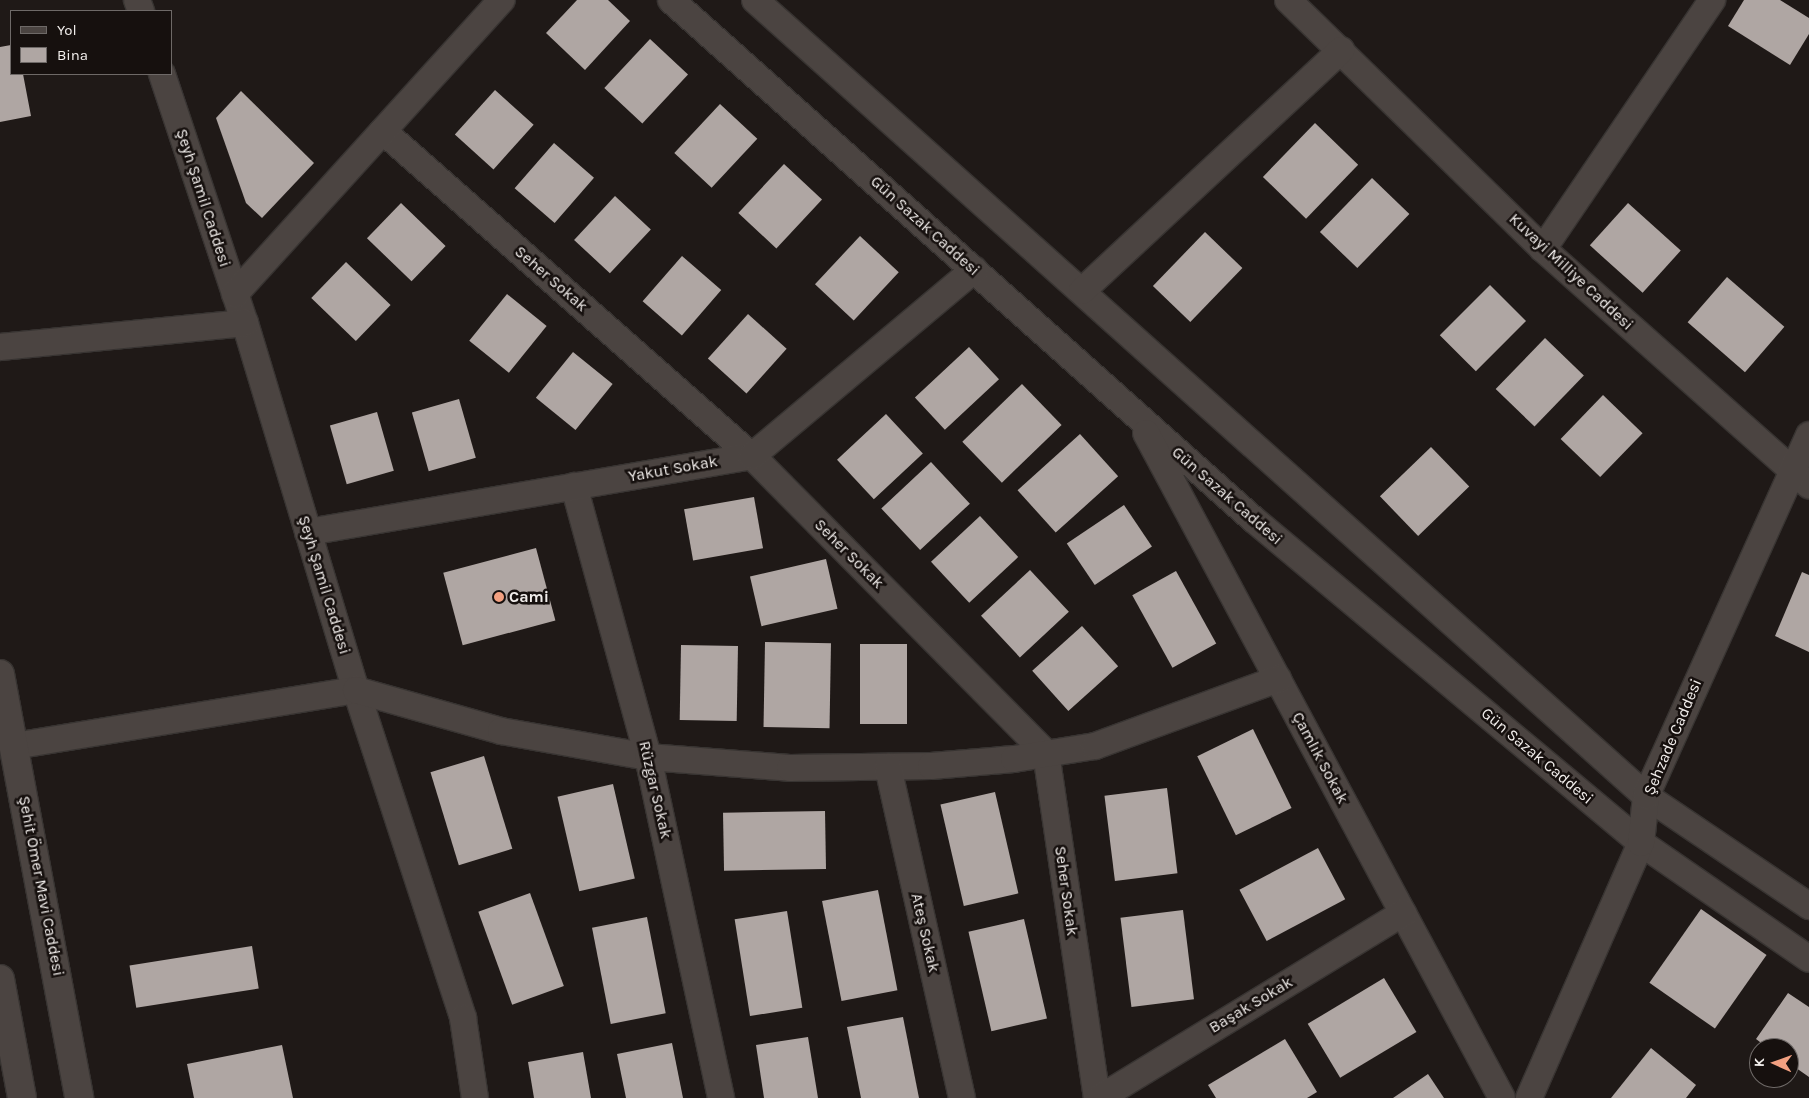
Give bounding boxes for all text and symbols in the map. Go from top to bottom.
legend [10,10,172,75]
text: Yol [57,21,77,39]
text: Bina [57,46,88,64]
street label: Şeyh Şamil Caddesi [172,126,234,270]
street label: Gün Sazak Caddesi [867,172,983,280]
street label: Kuvayi Milliye Caddesi [1505,209,1637,335]
street label: Seher Sokak [511,242,591,316]
street label: Gün Sazak Caddesi [1168,443,1286,549]
street label: Yakut Sokak [627,452,719,486]
street label: Şeyh Şamil Caddesi [294,513,354,657]
street label: Seher Sokak [810,515,888,593]
place label: Cami [509,587,549,607]
marker: Cami [493,591,505,603]
street label: Şehzade Caddesi [1640,676,1706,798]
street label: Gün Sazak Caddesi [1477,704,1597,808]
street label: Çamlık Sokak [1288,709,1352,807]
street label: Rüzgar Sokak [634,739,676,841]
street label: Şehit Ömer Mavi Caddesi [14,794,68,978]
street label: Seher Sokak [1050,845,1082,937]
street label: Ateş Sokak [907,891,943,975]
street label: Başak Sokak [1206,973,1296,1037]
north arrow [1749,1038,1799,1088]
text: K [1751,1058,1768,1067]

